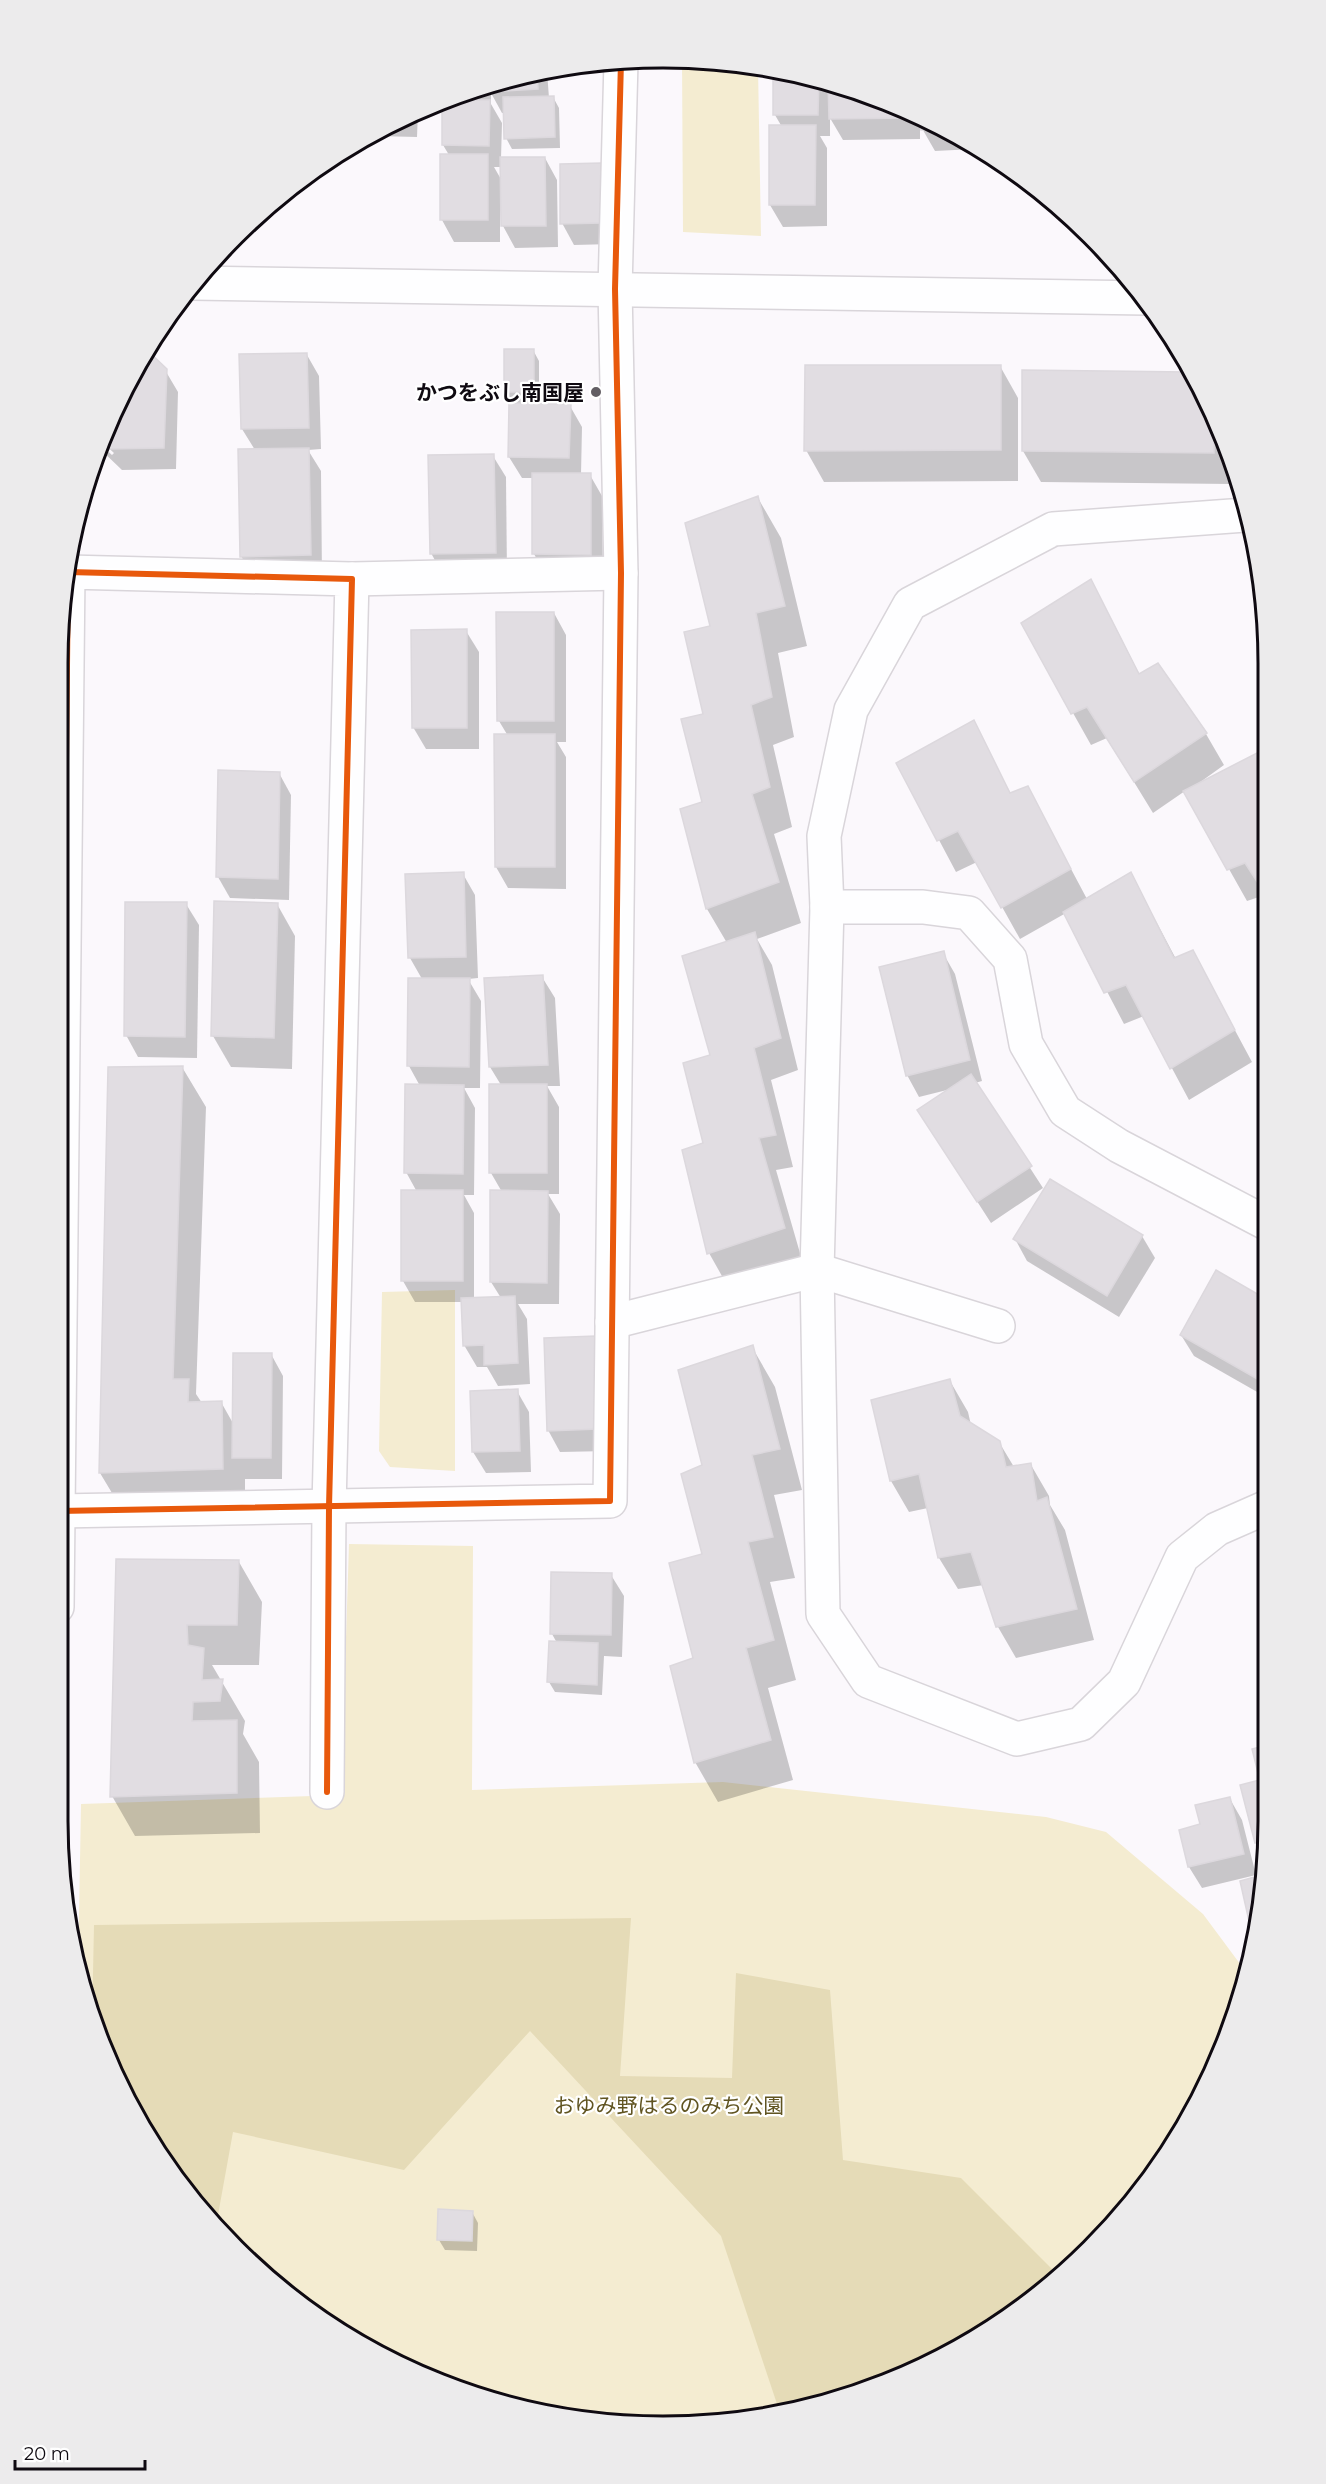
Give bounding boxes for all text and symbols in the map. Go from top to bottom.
place label: かつをぶし南国屋 [416,380,584,405]
marker: かつをぶし南国屋 [589,385,603,399]
park label: おゆみ野はるのみち公園 [554,2093,785,2118]
scale bar [15,2433,146,2471]
text: 20 m [24,2443,70,2465]

